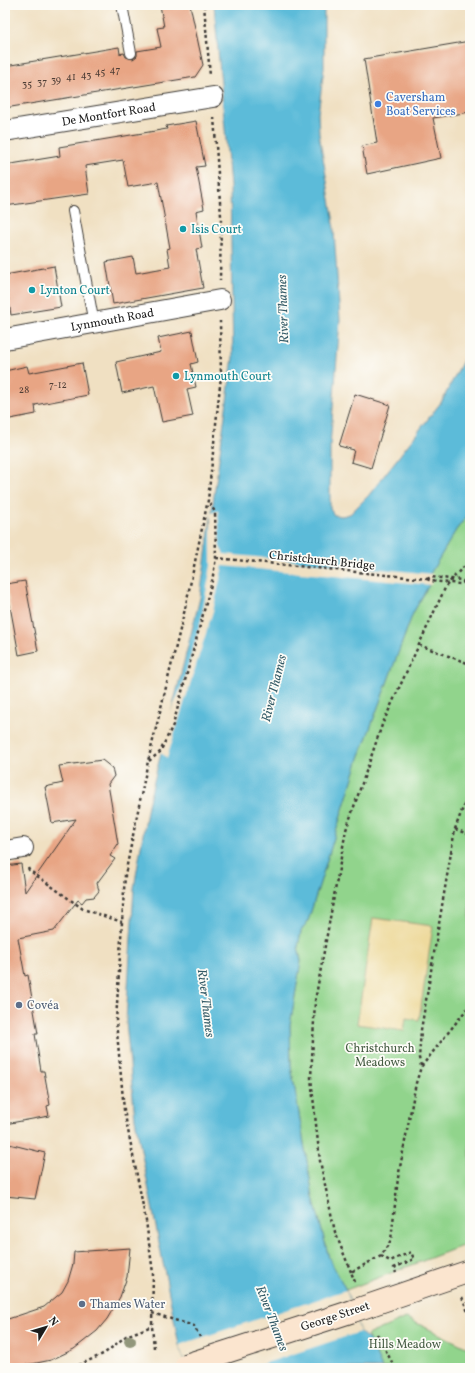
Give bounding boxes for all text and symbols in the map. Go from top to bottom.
house number: 47 [110,63,121,77]
house number: 45 [95,65,105,79]
house number: 43 [81,68,91,82]
house number: 41 [66,70,76,84]
house number: 39 [51,73,61,87]
house number: 37 [37,75,47,89]
house number: 35 [22,77,32,91]
place label: Caversham Boat Services [386,90,456,120]
street label: De Montfort Road [61,99,157,131]
marker: Caversham Boat Services [373,99,383,109]
place label: Isis Court [191,222,242,238]
marker: Isis Court [178,224,188,234]
water label: River Thames [274,274,294,344]
place label: Lynton Court [40,283,110,299]
marker: Lynton Court [27,285,37,295]
street label: Lynmouth Road [70,305,156,336]
place label: Lynmouth Court [184,369,271,385]
marker: Lynmouth Court [171,371,181,381]
house number: 7-12 [49,378,67,392]
house number: 28 [19,383,29,397]
street label: Christchurch Bridge [268,547,376,575]
water label: River Thames [258,653,292,724]
water label: River Thames [192,968,218,1039]
place label: Covéa [27,998,59,1014]
marker: Covéa [14,1000,24,1010]
park label: Christchurch Meadows [345,1041,415,1071]
water label: River Thames [250,1283,292,1354]
place label: Thames Water [90,1297,165,1313]
street label: George Street [299,1298,372,1336]
marker: Thames Water [77,1299,87,1309]
north arrow [26,1307,66,1347]
text: N [44,1314,61,1330]
park label: Hills Meadow [369,1337,442,1353]

